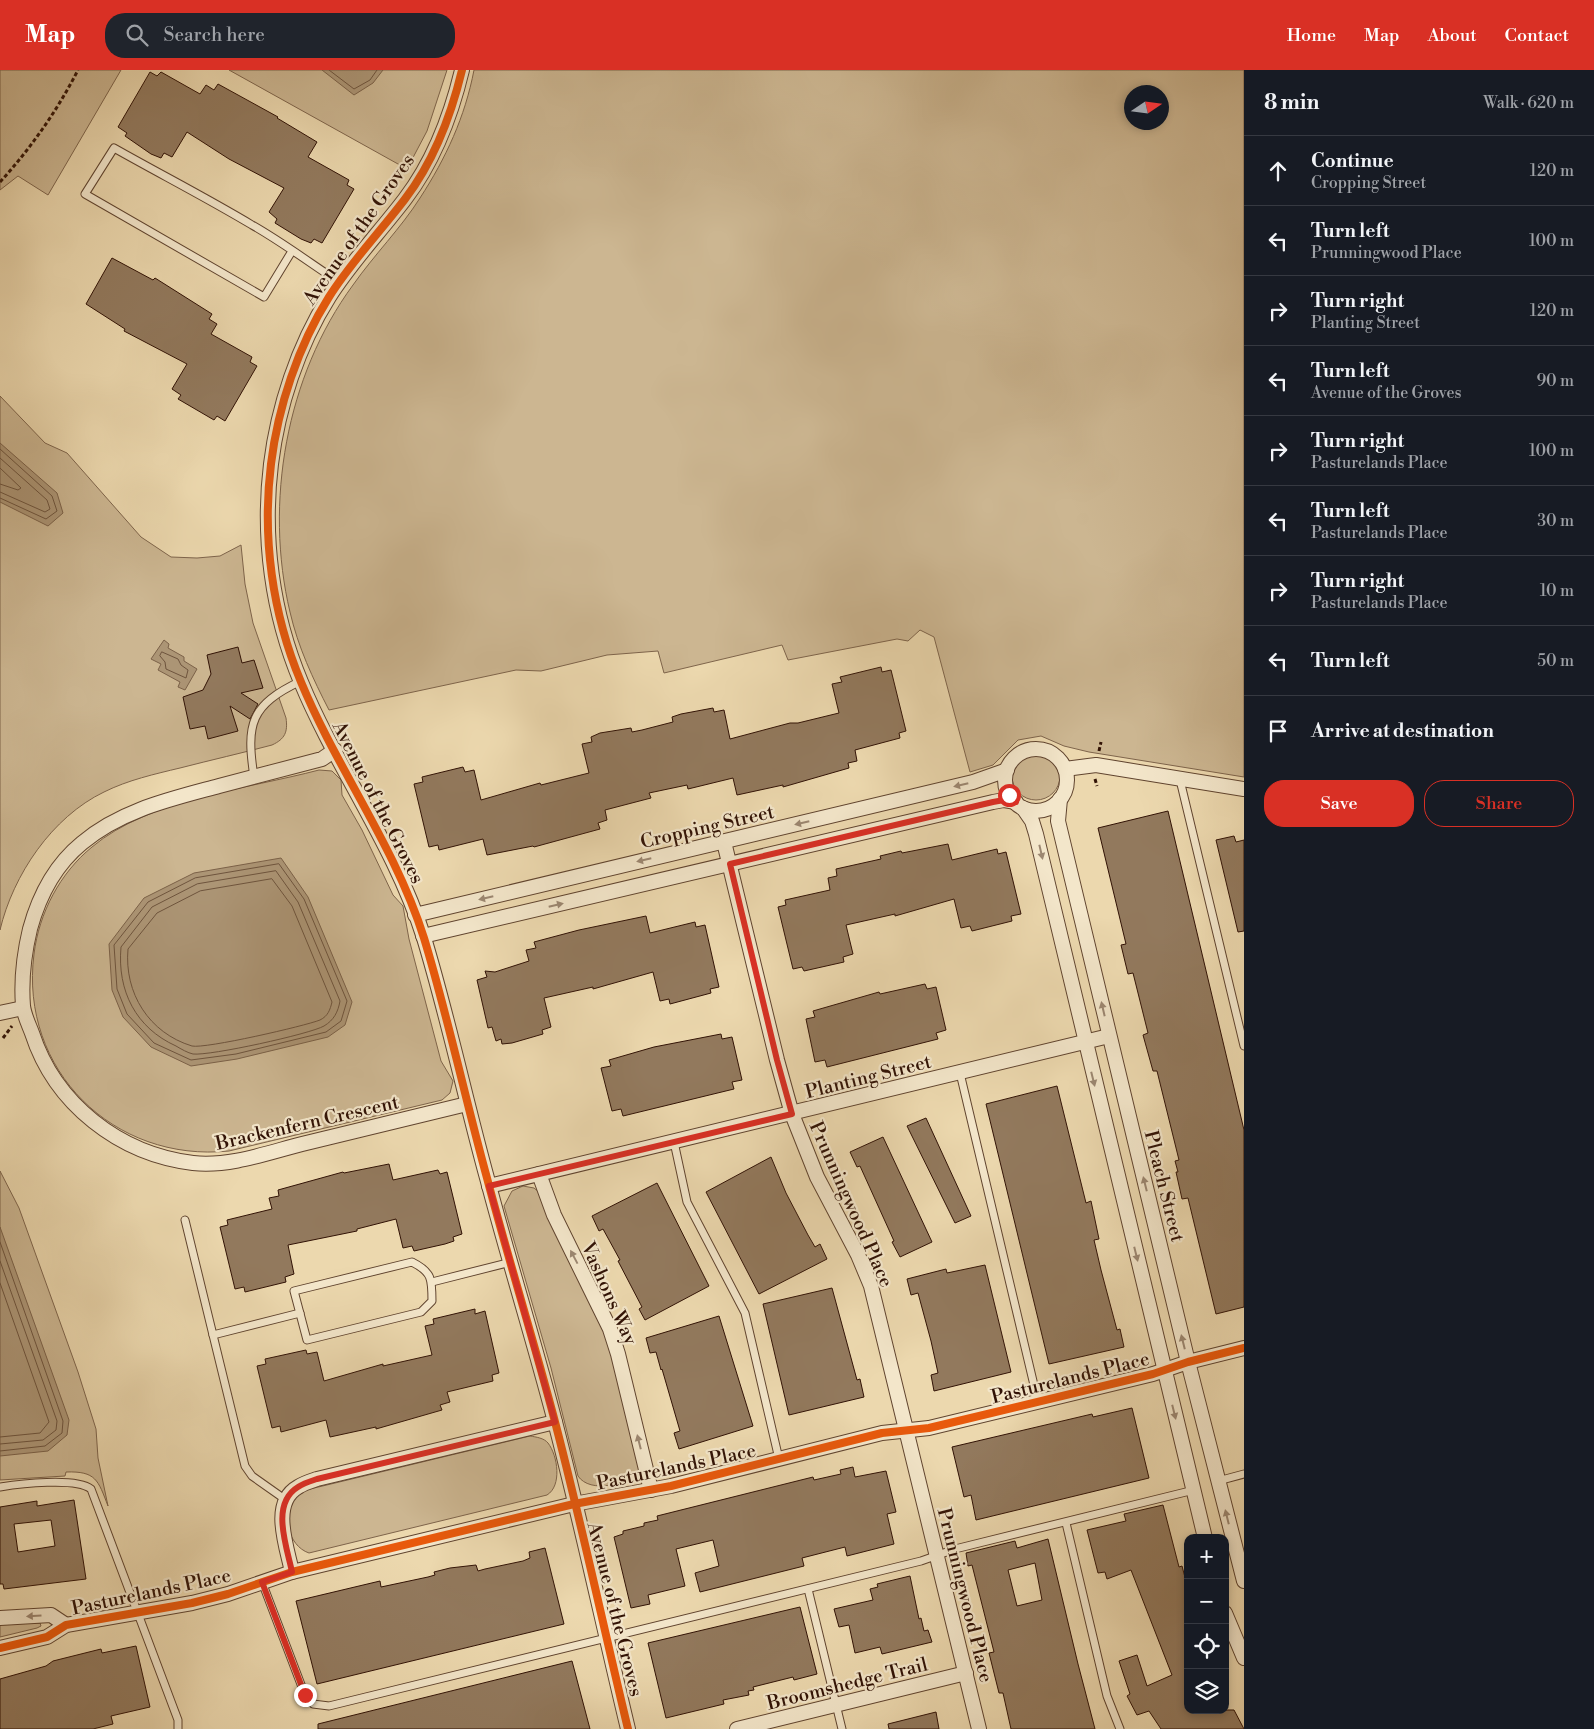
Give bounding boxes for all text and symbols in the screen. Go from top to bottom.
search box [105,13,455,58]
text: Map [25,20,75,50]
icon: search [123,21,151,49]
text: Search here [163,23,265,47]
text: Home [1287,24,1336,47]
text: Map [1364,24,1400,47]
text: About [1428,24,1477,47]
text: Contact [1505,24,1569,47]
north arrow [1124,85,1169,130]
text: 8 min [1264,90,1319,116]
text: Walk · 620 m [1483,93,1574,113]
street label: Avenue of the Groves [297,149,420,311]
text: Continue [1311,149,1394,173]
icon: ahead [1264,157,1292,185]
text: 120 m [1530,161,1574,181]
text: Cropping Street [1311,173,1426,193]
text: Turn left [1311,219,1390,243]
icon: left [1264,227,1292,255]
text: 100 m [1529,231,1574,251]
text: Prunningwood Place [1311,243,1462,263]
text: Turn right [1311,289,1404,313]
icon: right [1264,297,1292,325]
text: 120 m [1530,301,1574,321]
text: Planting Street [1311,313,1420,333]
text: Turn left [1311,359,1390,383]
icon: left [1264,367,1292,395]
text: 90 m [1536,371,1574,391]
text: Avenue of the Groves [1311,383,1462,403]
text: Turn right [1311,429,1404,453]
icon: right [1264,437,1292,465]
text: 100 m [1529,441,1574,461]
text: Pasturelands Place [1311,453,1448,473]
text: Turn left [1311,499,1390,523]
icon: left [1264,507,1292,535]
text: 30 m [1537,511,1574,531]
text: Pasturelands Place [1311,523,1448,543]
text: Turn right [1311,569,1404,593]
icon: right [1264,577,1292,605]
text: 10 m [1540,581,1574,601]
text: Pasturelands Place [1311,593,1448,613]
icon: left [1264,647,1292,675]
text: Turn left [1311,649,1390,673]
text: 50 m [1537,651,1574,671]
street label: Avenue of the Groves [326,716,429,888]
icon: arrive [1264,717,1292,745]
text: Arrive at destination [1311,719,1494,743]
button: Save [1264,780,1414,827]
button: Share [1424,780,1574,827]
one-way arrow [953,782,968,790]
route start [998,784,1021,807]
street label: Cropping Street [638,800,777,854]
one-way arrow [795,819,810,827]
one-way arrow [1037,845,1045,860]
one-way arrow [637,856,652,864]
one-way arrow [479,894,494,902]
one-way arrow [548,901,563,909]
one-way arrow [1099,1002,1107,1017]
street label: Planting Street [803,1050,934,1104]
one-way arrow [1089,1071,1097,1086]
street label: Brackenfern Crescent [212,1090,402,1156]
street label: Prunningwood Place [804,1118,898,1291]
street label: Pleach Street [1139,1128,1190,1245]
one-way arrow [1141,1177,1149,1192]
street label: Vashons Way [575,1237,643,1349]
one-way arrow [1132,1246,1140,1261]
one-way arrow [570,1250,578,1265]
one-way arrow [1179,1335,1187,1350]
street label: Pasturelands Place [989,1347,1152,1409]
one-way arrow [1170,1404,1178,1419]
one-way arrow [635,1435,643,1450]
street label: Pasturelands Place [594,1438,758,1496]
street label: Prunningwood Place [932,1505,998,1685]
one-way arrow [1223,1509,1231,1524]
street label: Avenue of the Groves [582,1519,648,1699]
map controls [1184,1534,1229,1714]
button: + [1184,1534,1229,1579]
street label: Pasturelands Place [69,1563,233,1621]
button: − [1184,1579,1229,1624]
one-way arrow [26,1612,42,1620]
button: locate [1184,1624,1229,1669]
street label: Broomshedge Trail [763,1652,930,1716]
button: layers [1184,1669,1229,1714]
route end [294,1684,317,1707]

